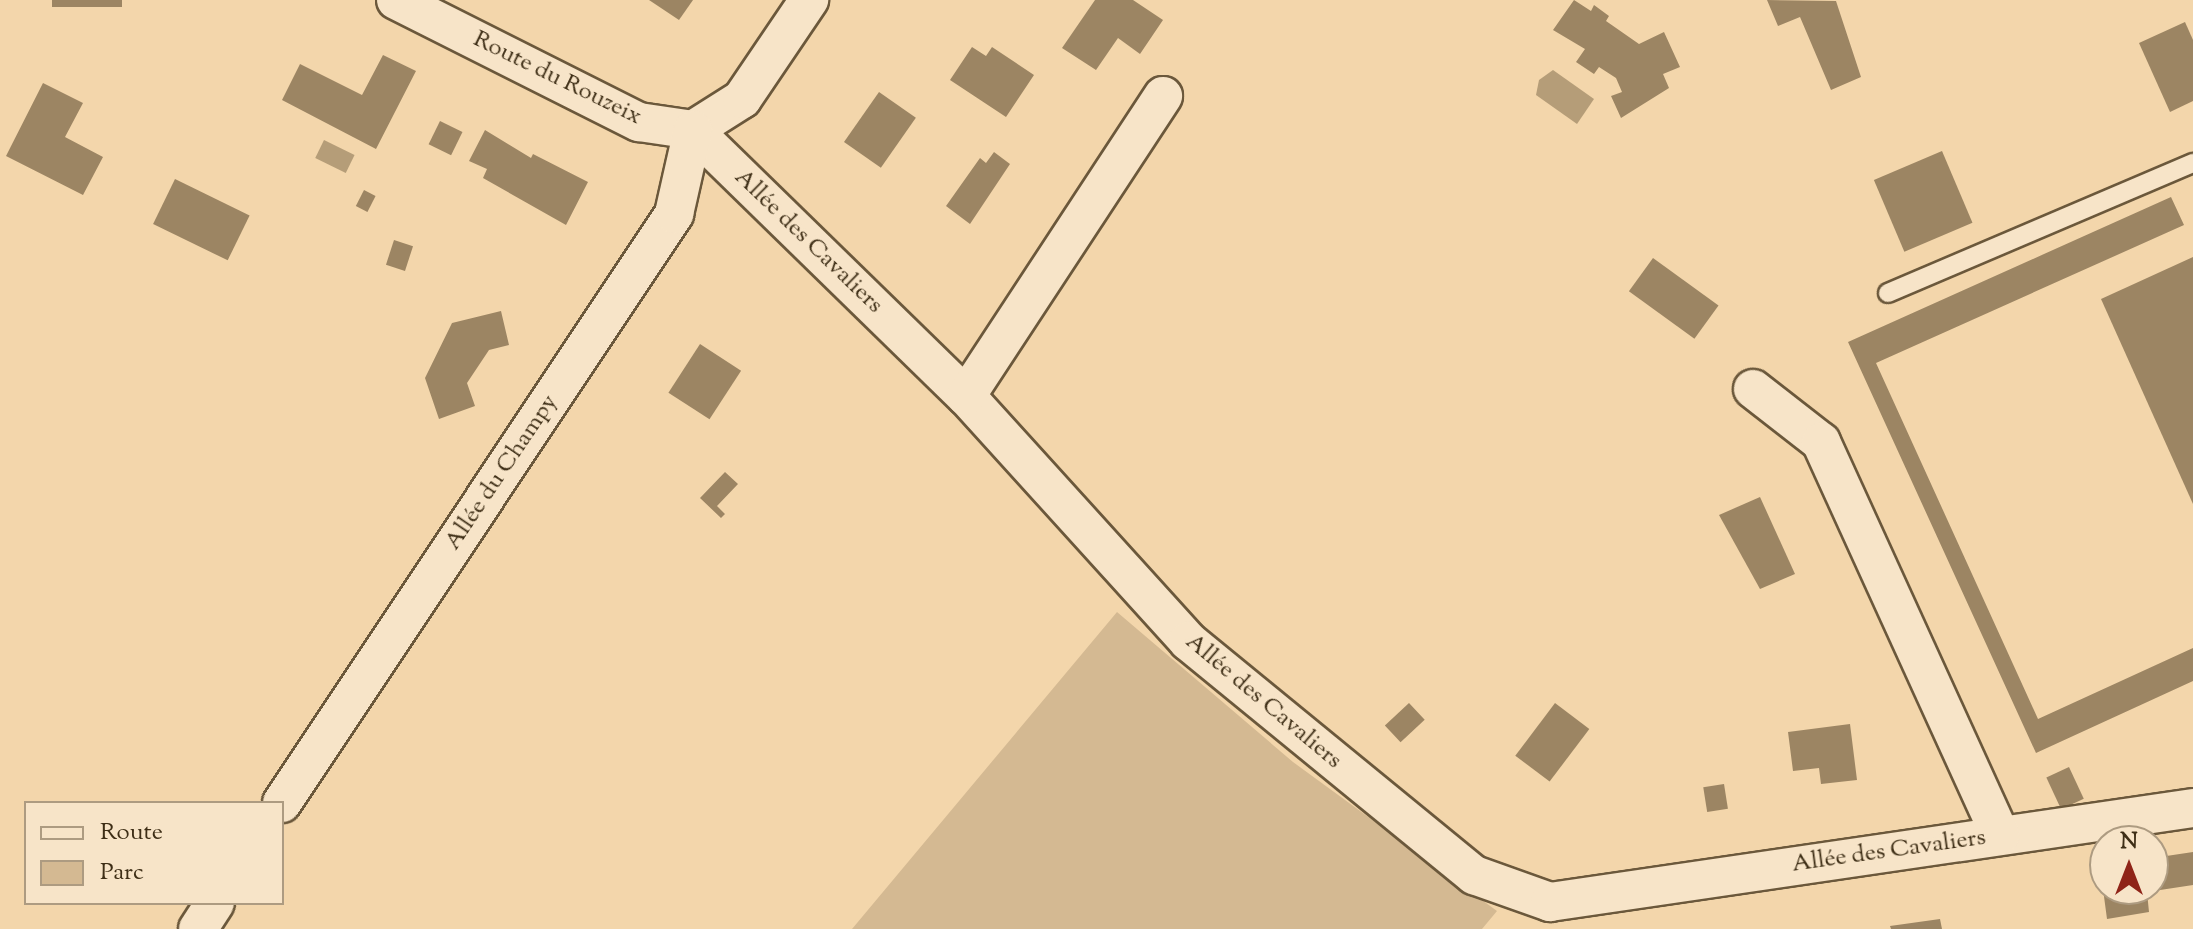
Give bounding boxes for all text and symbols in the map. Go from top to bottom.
street label: Route du Rouzeix [468,26,646,132]
street label: Allée des Cavaliers [728,164,888,320]
street label: Allée du Champy [439,390,565,556]
street label: Allée des Cavaliers [1179,628,1347,776]
legend [24,801,284,905]
text: Route [100,816,163,850]
street label: Allée des Cavaliers [1790,824,1988,880]
north arrow [2089,825,2169,905]
text: N [2120,827,2138,859]
text: Parc [100,856,144,890]

